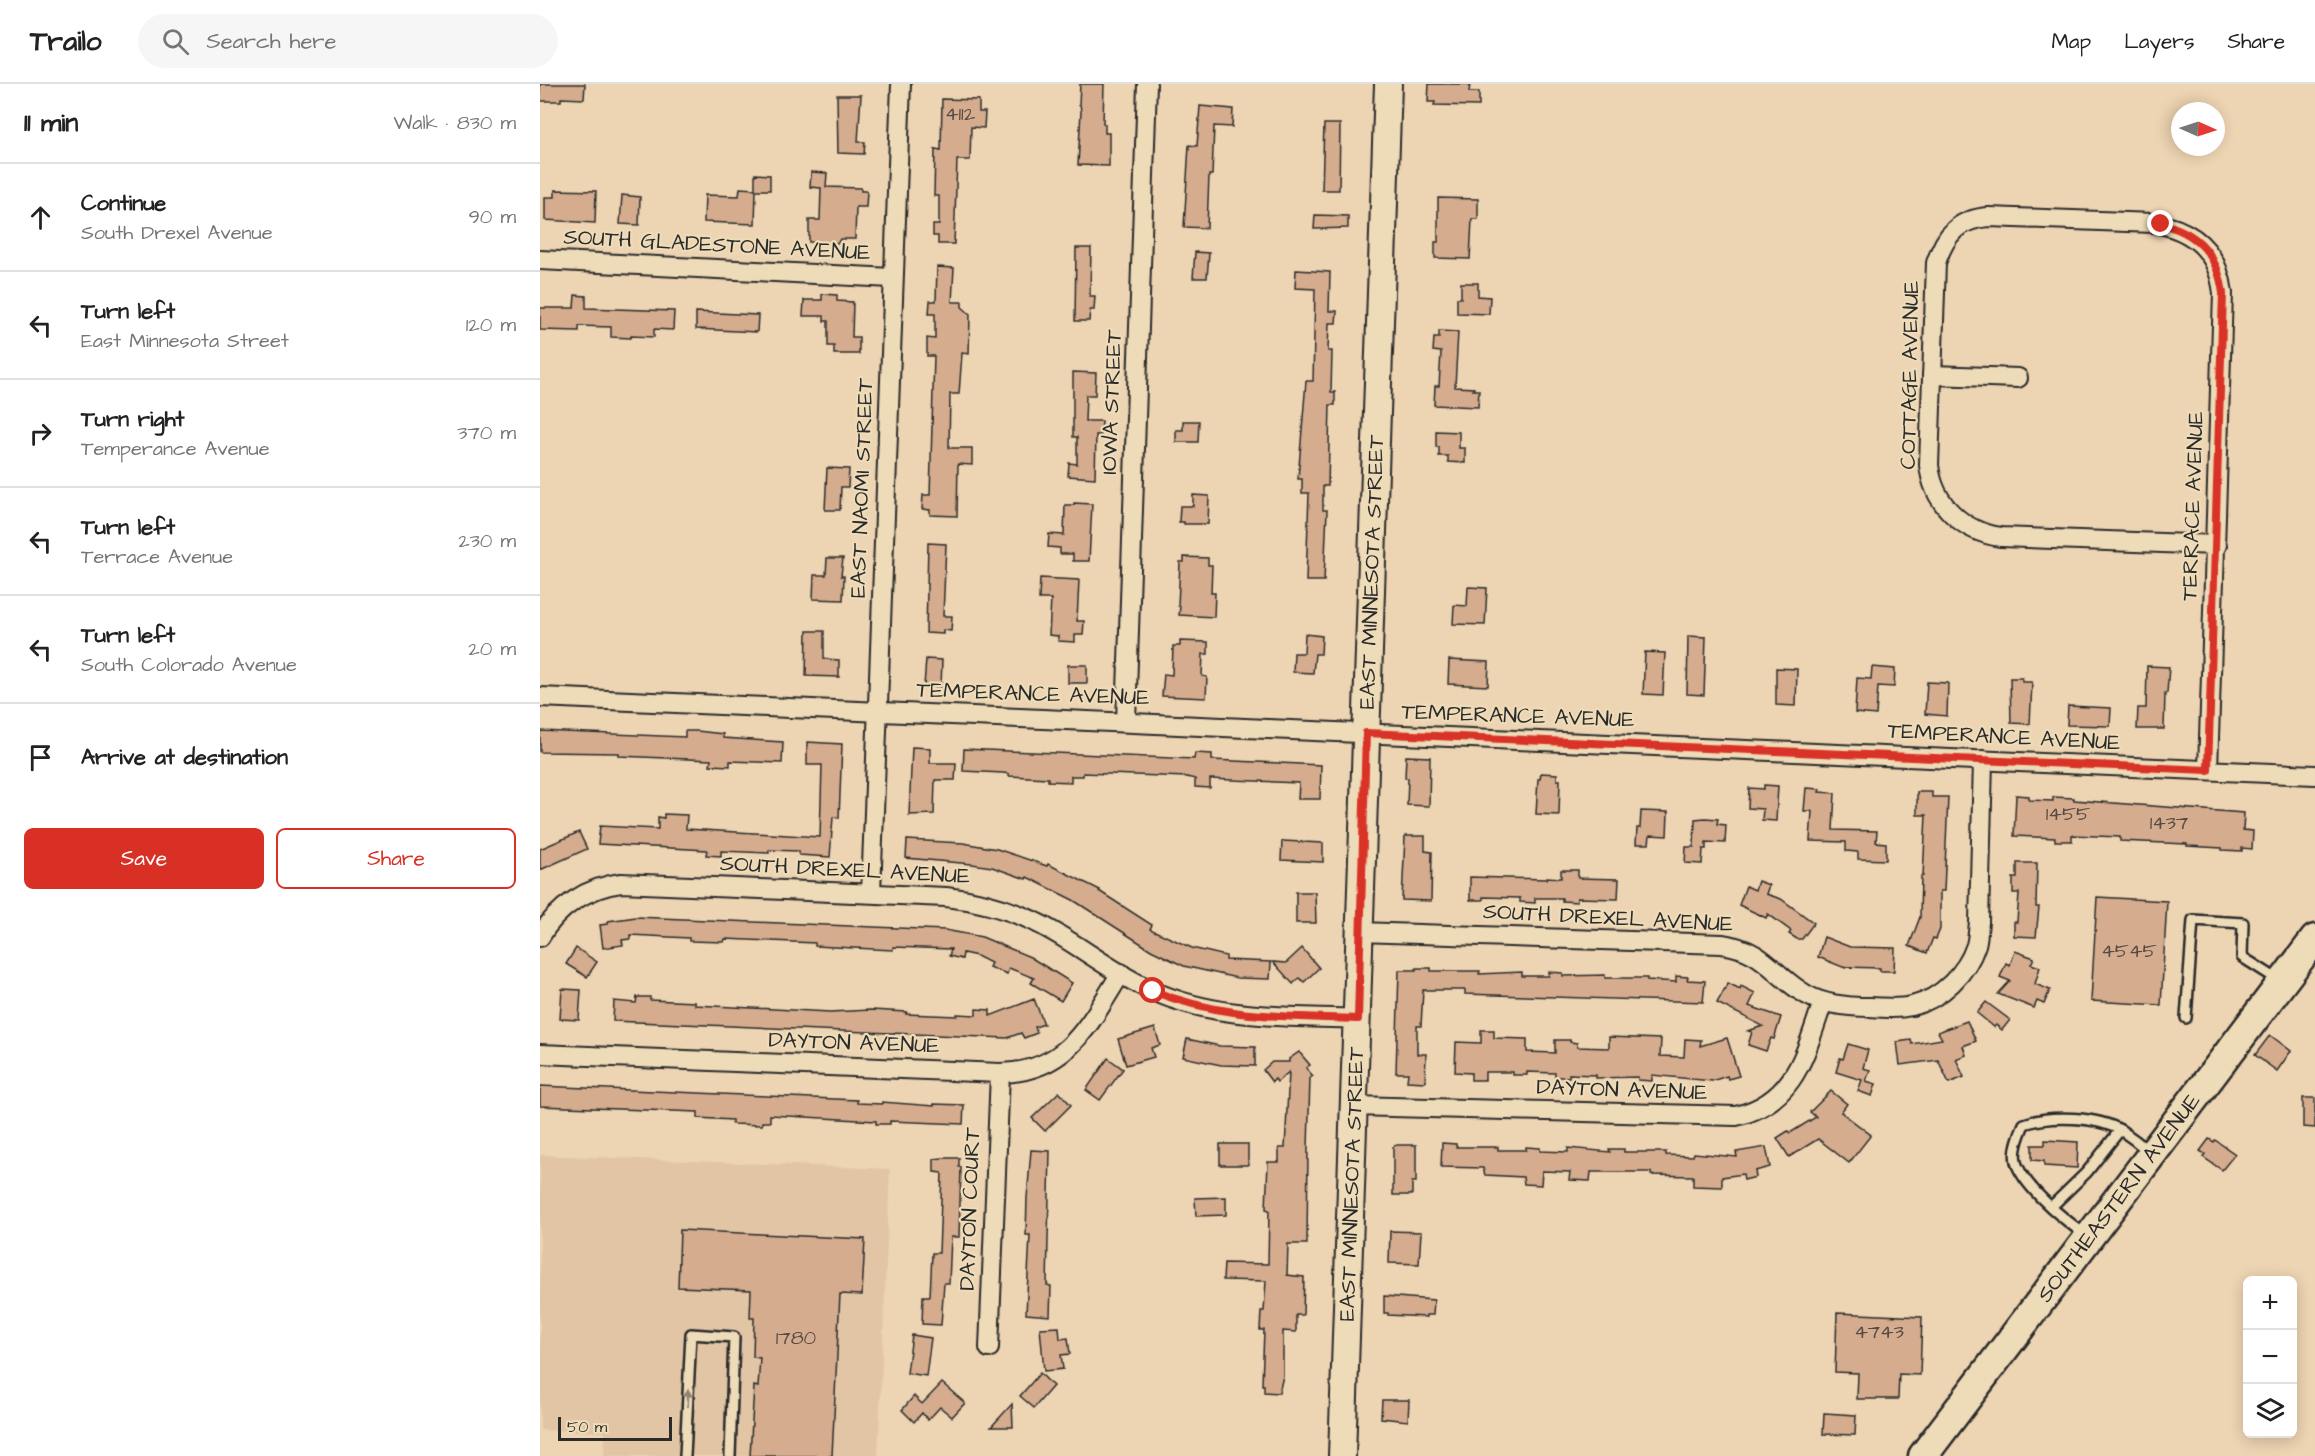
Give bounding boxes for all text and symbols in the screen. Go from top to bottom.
search box [138,14,558,68]
text: Trailo [30,22,102,61]
icon: search [159,25,192,58]
text: Search here [207,26,336,57]
text: Map [2051,27,2091,56]
text: Layers [2124,27,2194,56]
text: Share [2227,27,2285,56]
house number: 4112 [945,100,976,128]
north arrow [2171,102,2225,156]
text: 11 min [24,105,78,141]
text: Walk · 830 m [393,109,516,137]
text: Continue [81,188,166,219]
icon: ahead [24,201,57,234]
text: 90 m [468,203,516,231]
route end [2147,210,2173,236]
text: South Drexel Avenue [81,219,272,247]
street label: SOUTH GLADESTONE AVENUE [563,221,871,269]
street label: COTTAGE AVENUE [1893,280,1927,470]
text: Turn left [81,296,175,327]
icon: left [24,309,57,342]
text: 120 m [466,311,516,339]
text: East Minnesota Street [81,327,289,355]
street label: IOWA STREET [1094,329,1130,475]
street label: EAST NAOMI STREET [843,377,881,598]
text: Turn right [81,404,184,435]
street label: TERRACE AVENUE [2174,411,2212,601]
icon: right [24,417,57,450]
text: 370 m [457,419,516,447]
street label: EAST MINNESOTA STREET [1352,434,1392,710]
text: Temperance Avenue [81,435,269,463]
text: Turn left [81,512,175,543]
icon: left [24,525,57,558]
text: 230 m [458,527,516,555]
text: Terrace Avenue [81,543,233,571]
text: Turn left [81,620,175,651]
icon: left [24,633,57,666]
text: 20 m [468,635,516,663]
text: South Colorado Avenue [81,651,297,679]
street label: TEMPERANCE AVENUE [916,674,1150,714]
street label: TEMPERANCE AVENUE [1401,696,1635,736]
street label: TEMPERANCE AVENUE [1887,715,2121,759]
icon: arrive [24,741,57,774]
text: Arrive at destination [81,742,288,773]
house number: 1455 [2046,800,2090,828]
house number: 1437 [2150,809,2188,837]
button: Save [24,828,264,889]
button: Share [276,828,516,889]
street label: SOUTH DREXEL AVENUE [719,848,971,892]
street label: SOUTH DREXEL AVENUE [1482,896,1734,940]
house number: 4545 [2101,937,2157,965]
route start [1139,977,1165,1003]
street label: DAYTON AVENUE [768,1025,940,1061]
street label: EAST MINNESOTA STREET [1332,1046,1372,1322]
street label: DAYTON AVENUE [1536,1072,1708,1108]
street label: SOUTHEASTERN AVENUE [2030,1087,2208,1309]
street label: DAYTON COURT [952,1127,988,1291]
map controls [2243,1276,2297,1438]
button: + [2243,1276,2297,1330]
house number: 4743 [1854,1318,1904,1346]
house number: 1780 [776,1324,817,1352]
button: − [2243,1330,2297,1384]
button: layers [2243,1384,2297,1438]
one-way arrow [683,1388,693,1407]
scale bar [558,1414,672,1442]
text: 50 m [567,1416,607,1438]

